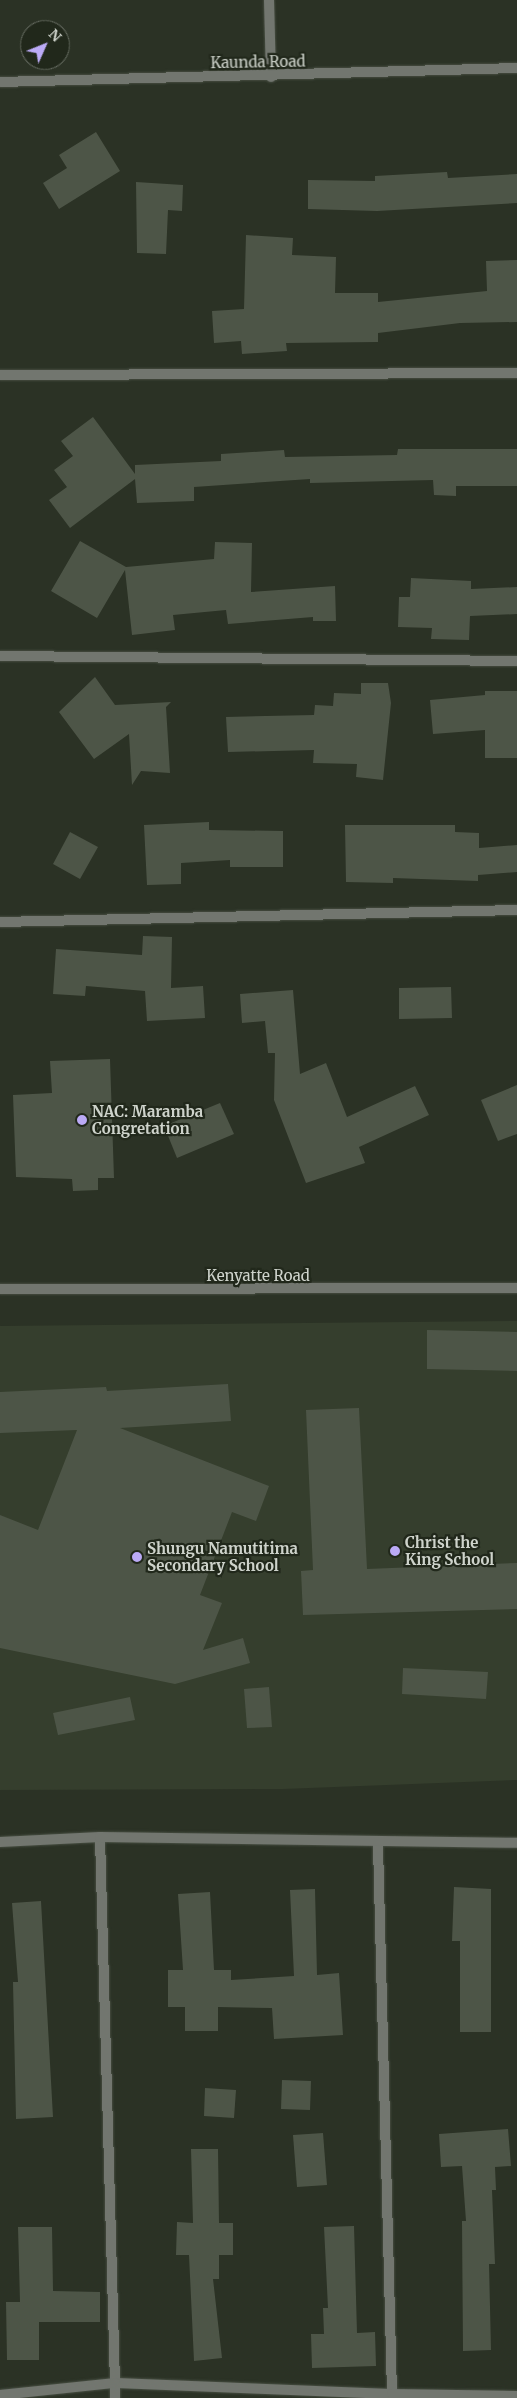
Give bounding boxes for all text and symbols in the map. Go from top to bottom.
north arrow [20,20,70,70]
text: N [45,25,65,46]
street label: Kaunda Road [210,52,306,72]
place label: NAC: Maramba Congretation [92,1102,203,1137]
marker: NAC: Maramba Congretation [76,1114,88,1126]
street label: Kenyatte Road [206,1267,310,1285]
place label: Christ the King School [405,1533,494,1568]
place label: Shungu Namutitima Secondary School [147,1539,298,1574]
marker: Christ the King School [389,1545,401,1557]
marker: Shungu Namutitima Secondary School [131,1551,143,1563]

